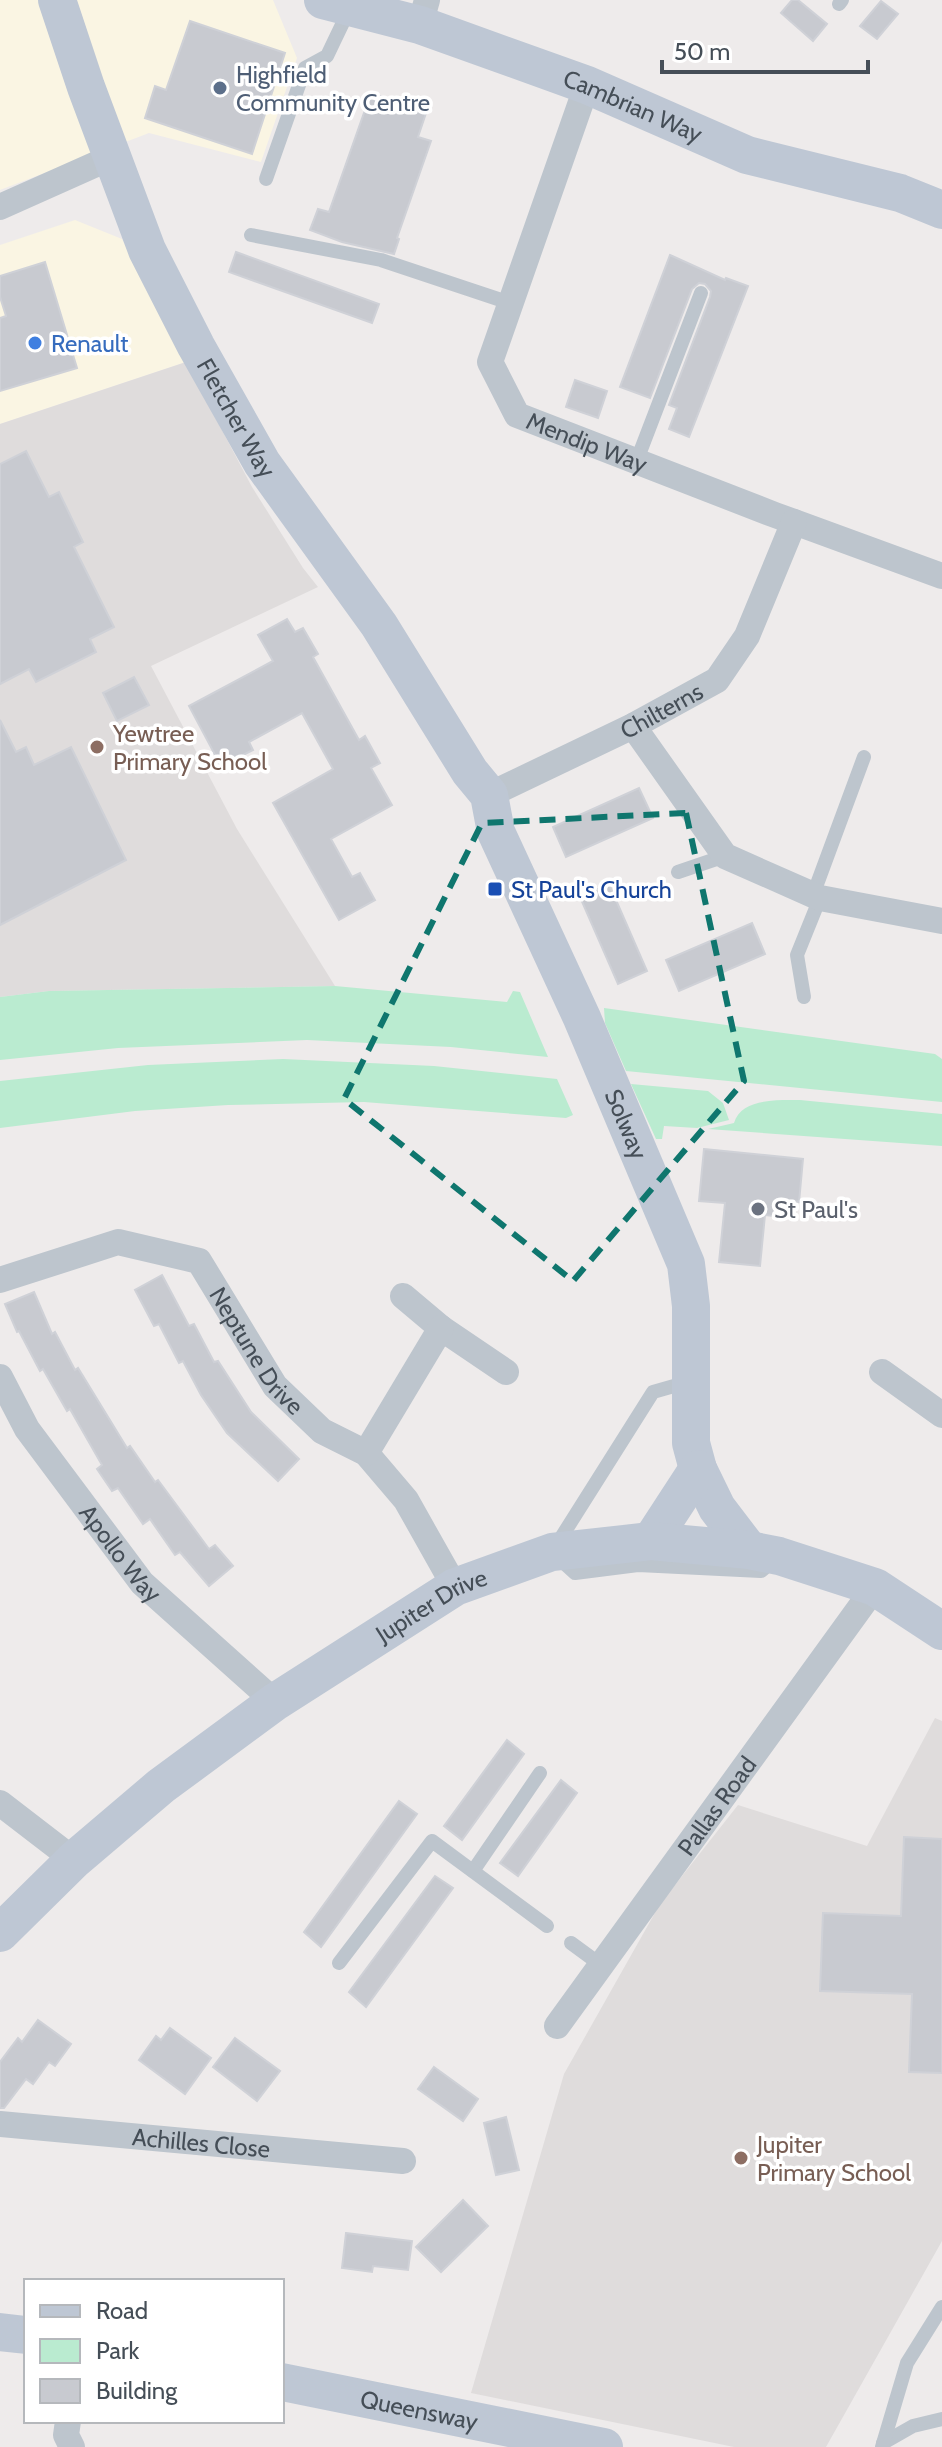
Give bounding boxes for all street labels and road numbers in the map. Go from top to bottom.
street label: Cambrian Way [560,63,707,148]
street label: Fletcher Way [191,353,282,483]
street label: Mendip Way [522,406,651,479]
street label: Chilterns [615,676,708,744]
street label: Solway [599,1085,654,1163]
street label: Neptune Drive [204,1282,310,1420]
street label: Apollo Way [74,1498,168,1608]
street label: Jupiter Drive [369,1562,491,1649]
street label: Pallas Road [671,1751,762,1861]
street label: Achilles Close [131,2122,271,2163]
street label: Queensway [358,2384,481,2436]

